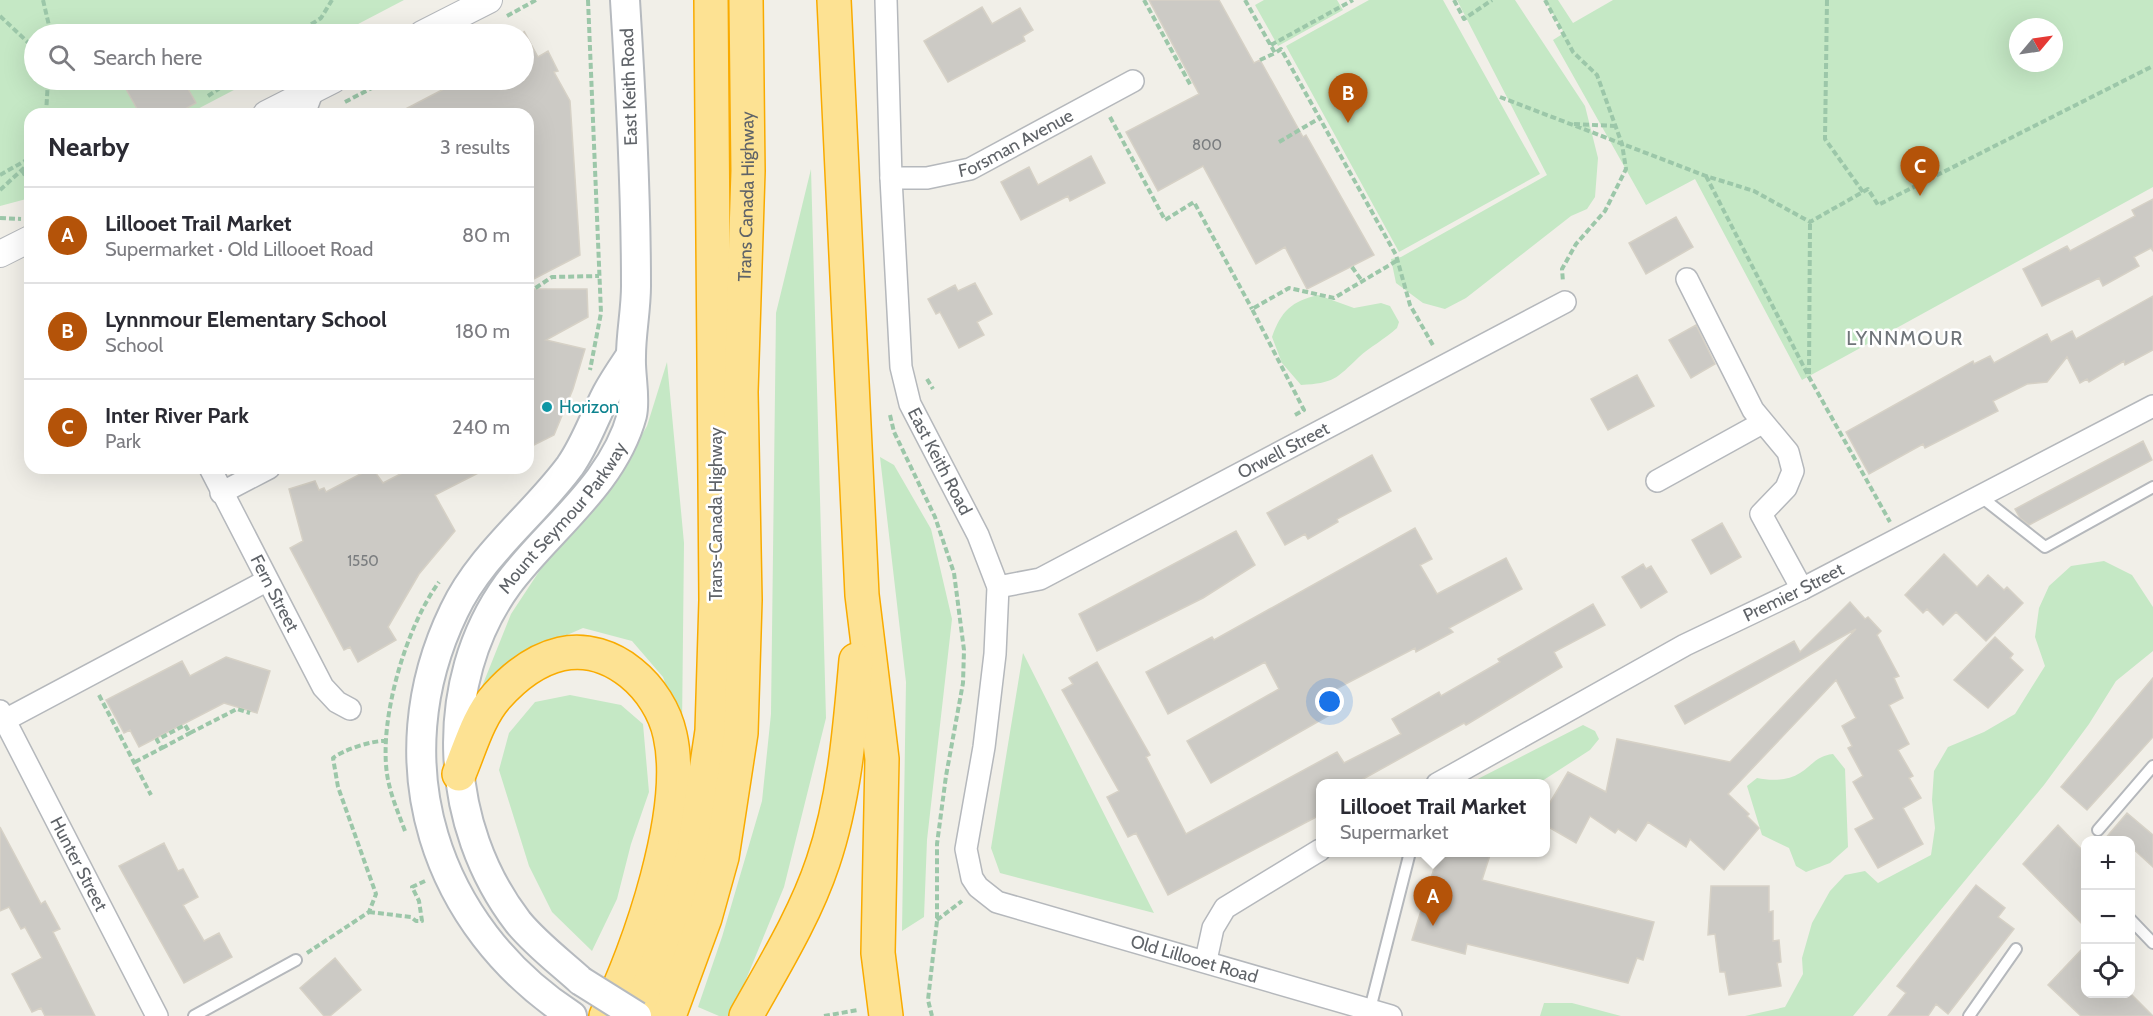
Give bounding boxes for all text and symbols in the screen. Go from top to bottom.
north arrow [2009,18,2063,72]
search box [24,24,534,90]
street label: East Keith Road [616,28,642,146]
icon: search [45,41,78,74]
text: Search here [93,44,202,71]
pin: B [1328,74,1368,123]
street label: Forsman Avenue [956,104,1077,182]
street label: Trans Canada Highway [734,111,759,282]
text: Nearby [48,131,129,163]
text: 3 results [440,135,510,159]
house number: 800 [1192,136,1222,154]
pin: C [1900,146,1940,196]
text: Lillooet Trail Market [105,210,292,237]
text: A [61,223,74,247]
text: 80 m [462,223,510,247]
text: Supermarket · Old Lillooet Road [105,237,373,261]
text: Lynnmour Elementary School [105,306,387,333]
text: B [61,319,74,343]
text: 180 m [455,319,510,343]
district label: LYNNMOUR [1846,326,1964,350]
text: School [105,333,163,357]
place label: Horizon [559,396,619,418]
marker: Horizon [540,400,554,414]
text: Inter River Park [105,402,249,429]
street label: East Keith Road [903,404,977,519]
text: C [61,415,74,439]
text: 240 m [452,415,510,439]
street label: Orwell Street [1234,417,1333,484]
street label: Trans-Canada Highway [705,427,727,601]
text: Park [105,429,141,453]
street label: Mount Seymour Parkway [494,438,631,598]
street label: Fern Street [246,551,304,636]
house number: 1550 [347,552,379,570]
street label: Premier Street [1740,558,1848,627]
your location [1315,687,1344,716]
popup [1316,779,1550,857]
text: Lillooet Trail Market [1340,793,1526,820]
street label: Hunter Street [45,813,112,915]
text: Supermarket [1340,820,1448,844]
map controls [2081,836,2135,998]
button: + [2081,836,2135,890]
pin: A [1414,876,1452,926]
button: − [2081,890,2135,944]
street label: Old Lillooet Road [1128,930,1260,988]
button: locate [2081,944,2135,998]

